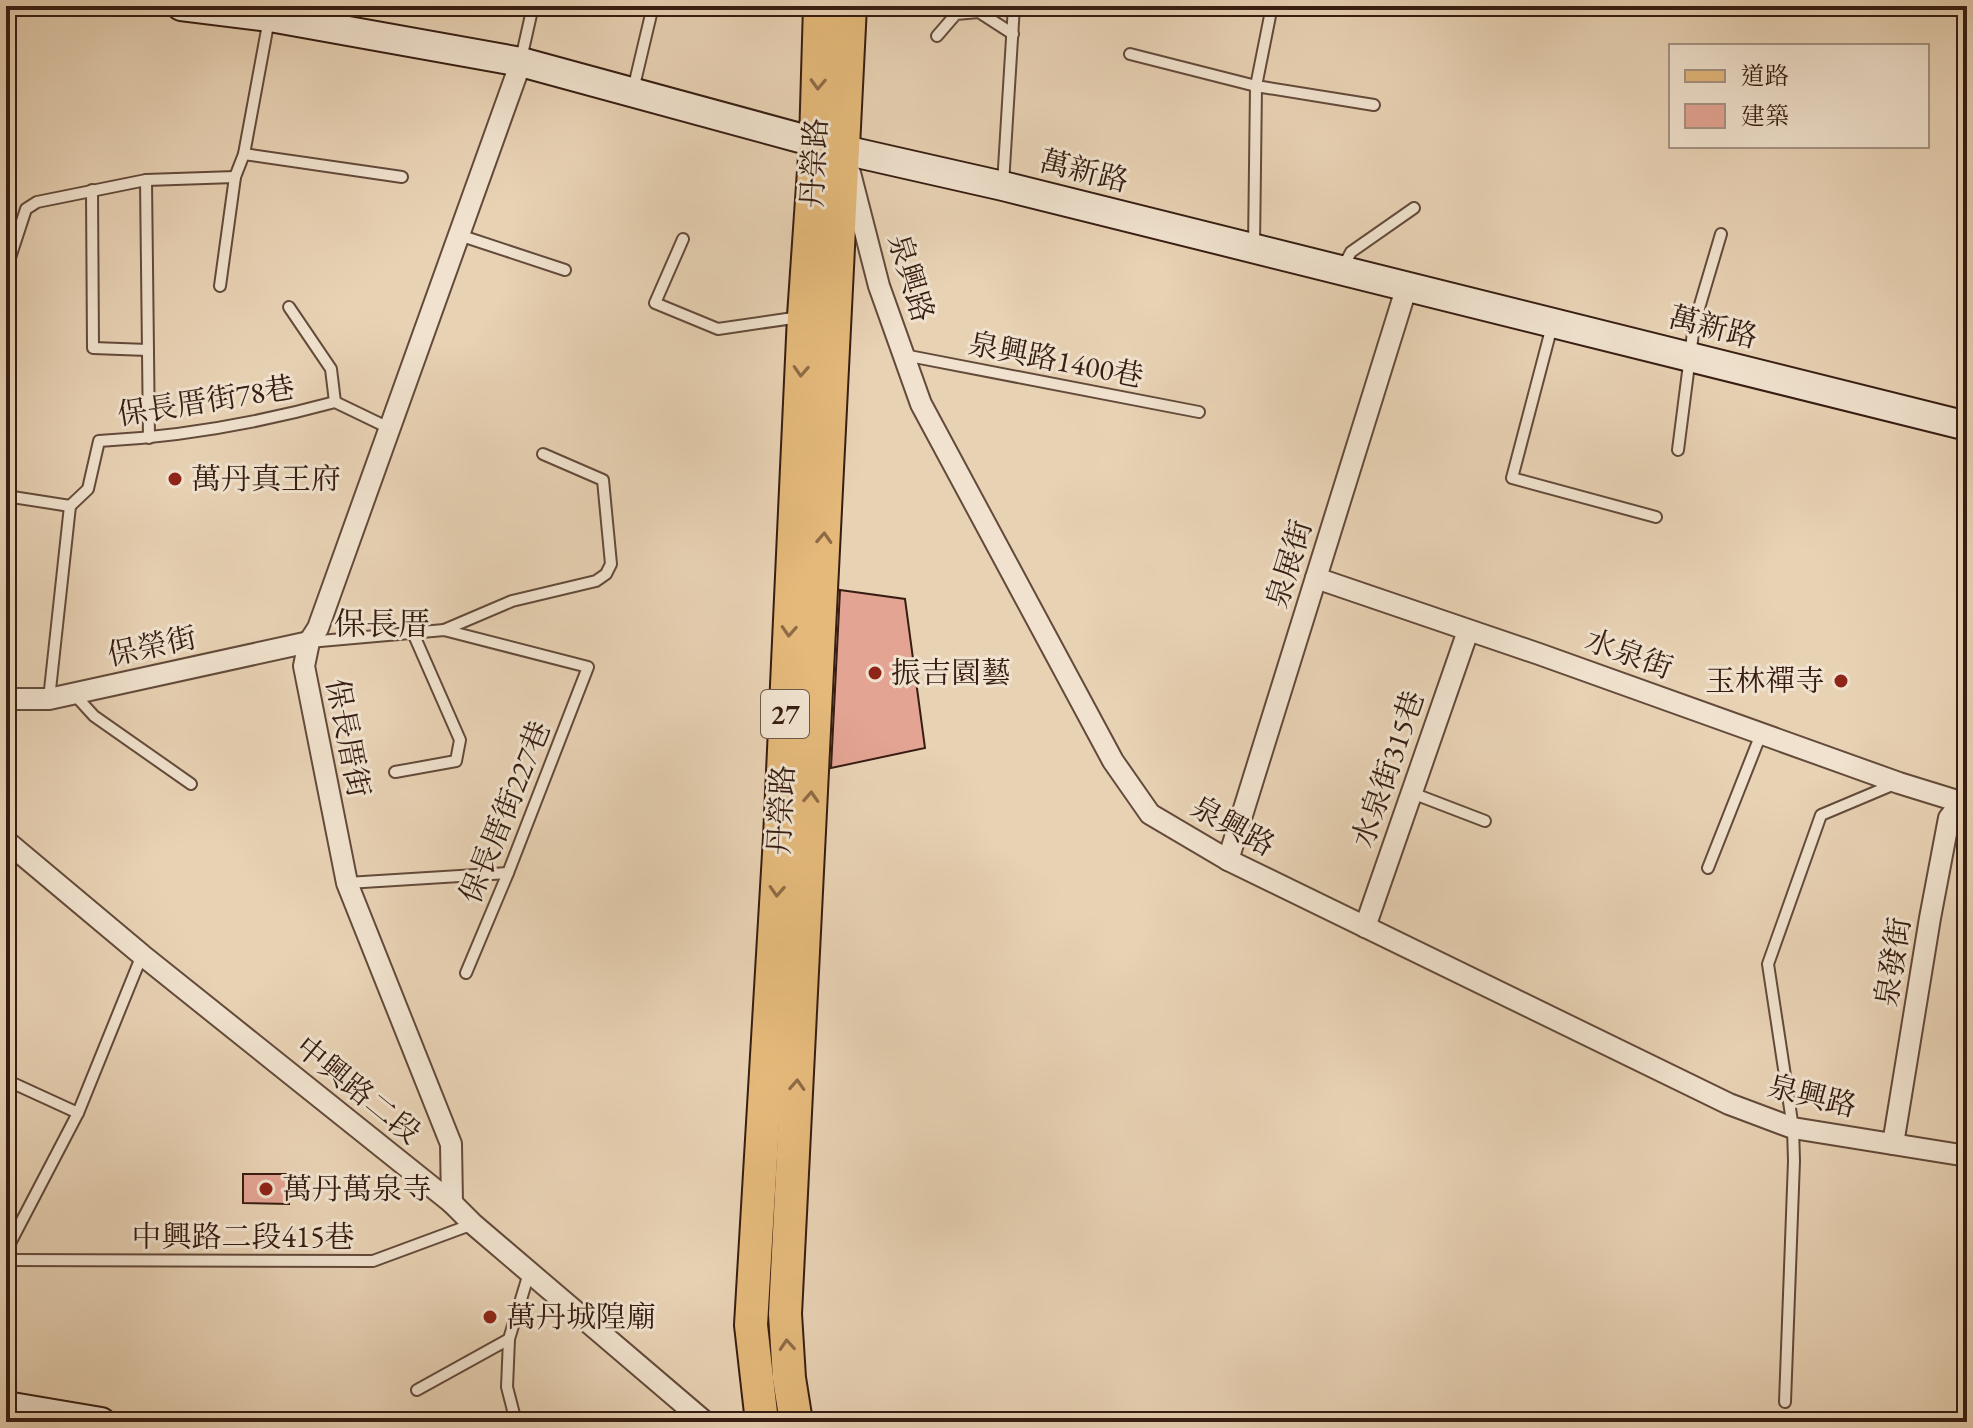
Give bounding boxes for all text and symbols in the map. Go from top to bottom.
legend [1669,44,1929,148]
text: 道路 [1741,60,1789,91]
one-way arrow [809,78,826,91]
text: 建築 [1741,100,1789,131]
street label: 丹榮路 [792,117,835,209]
street label: 萬新路 [1036,141,1133,200]
street label: 泉興路 [880,229,943,327]
street label: 萬新路 [1665,297,1762,356]
street label: 泉興路1400巷 [965,323,1147,396]
one-way arrow [793,365,810,378]
street label: 保長厝街78巷 [115,367,297,434]
place label: 萬丹真王府 [191,459,341,498]
marker: 萬丹真王府 [166,470,184,488]
street label: 泉展街 [1257,515,1320,613]
one-way arrow [815,531,832,544]
district label: 保長厝 [334,603,430,645]
street label: 保榮街 [104,617,200,674]
street label: 水泉街 [1580,620,1678,687]
one-way arrow [781,625,798,638]
place label: 振吉園藝 [891,653,1011,692]
place label: 玉林禪寺 [1705,661,1825,700]
marker: 振吉園藝 [866,664,884,682]
marker: 玉林禪寺 [1832,672,1850,690]
street label: 保長厝街 [318,675,379,801]
street label: 水泉街315巷 [1343,685,1433,852]
road number: 27 [761,690,809,738]
street label: 保長厝街227巷 [450,715,559,909]
street label: 丹榮路 [759,764,802,856]
street label: 泉興路 [1184,787,1282,864]
one-way arrow [803,790,820,803]
one-way arrow [769,885,786,898]
street label: 泉發街 [1866,914,1919,1009]
street label: 中興路二段 [288,1027,429,1152]
street label: 泉興路 [1764,1066,1861,1125]
one-way arrow [788,1078,805,1091]
place label: 萬丹萬泉寺 [282,1169,432,1208]
marker: 萬丹萬泉寺 [257,1180,275,1198]
street label: 中興路二段415巷 [131,1217,355,1256]
place label: 萬丹城隍廟 [506,1297,656,1336]
marker: 萬丹城隍廟 [481,1308,499,1326]
one-way arrow [779,1338,796,1351]

